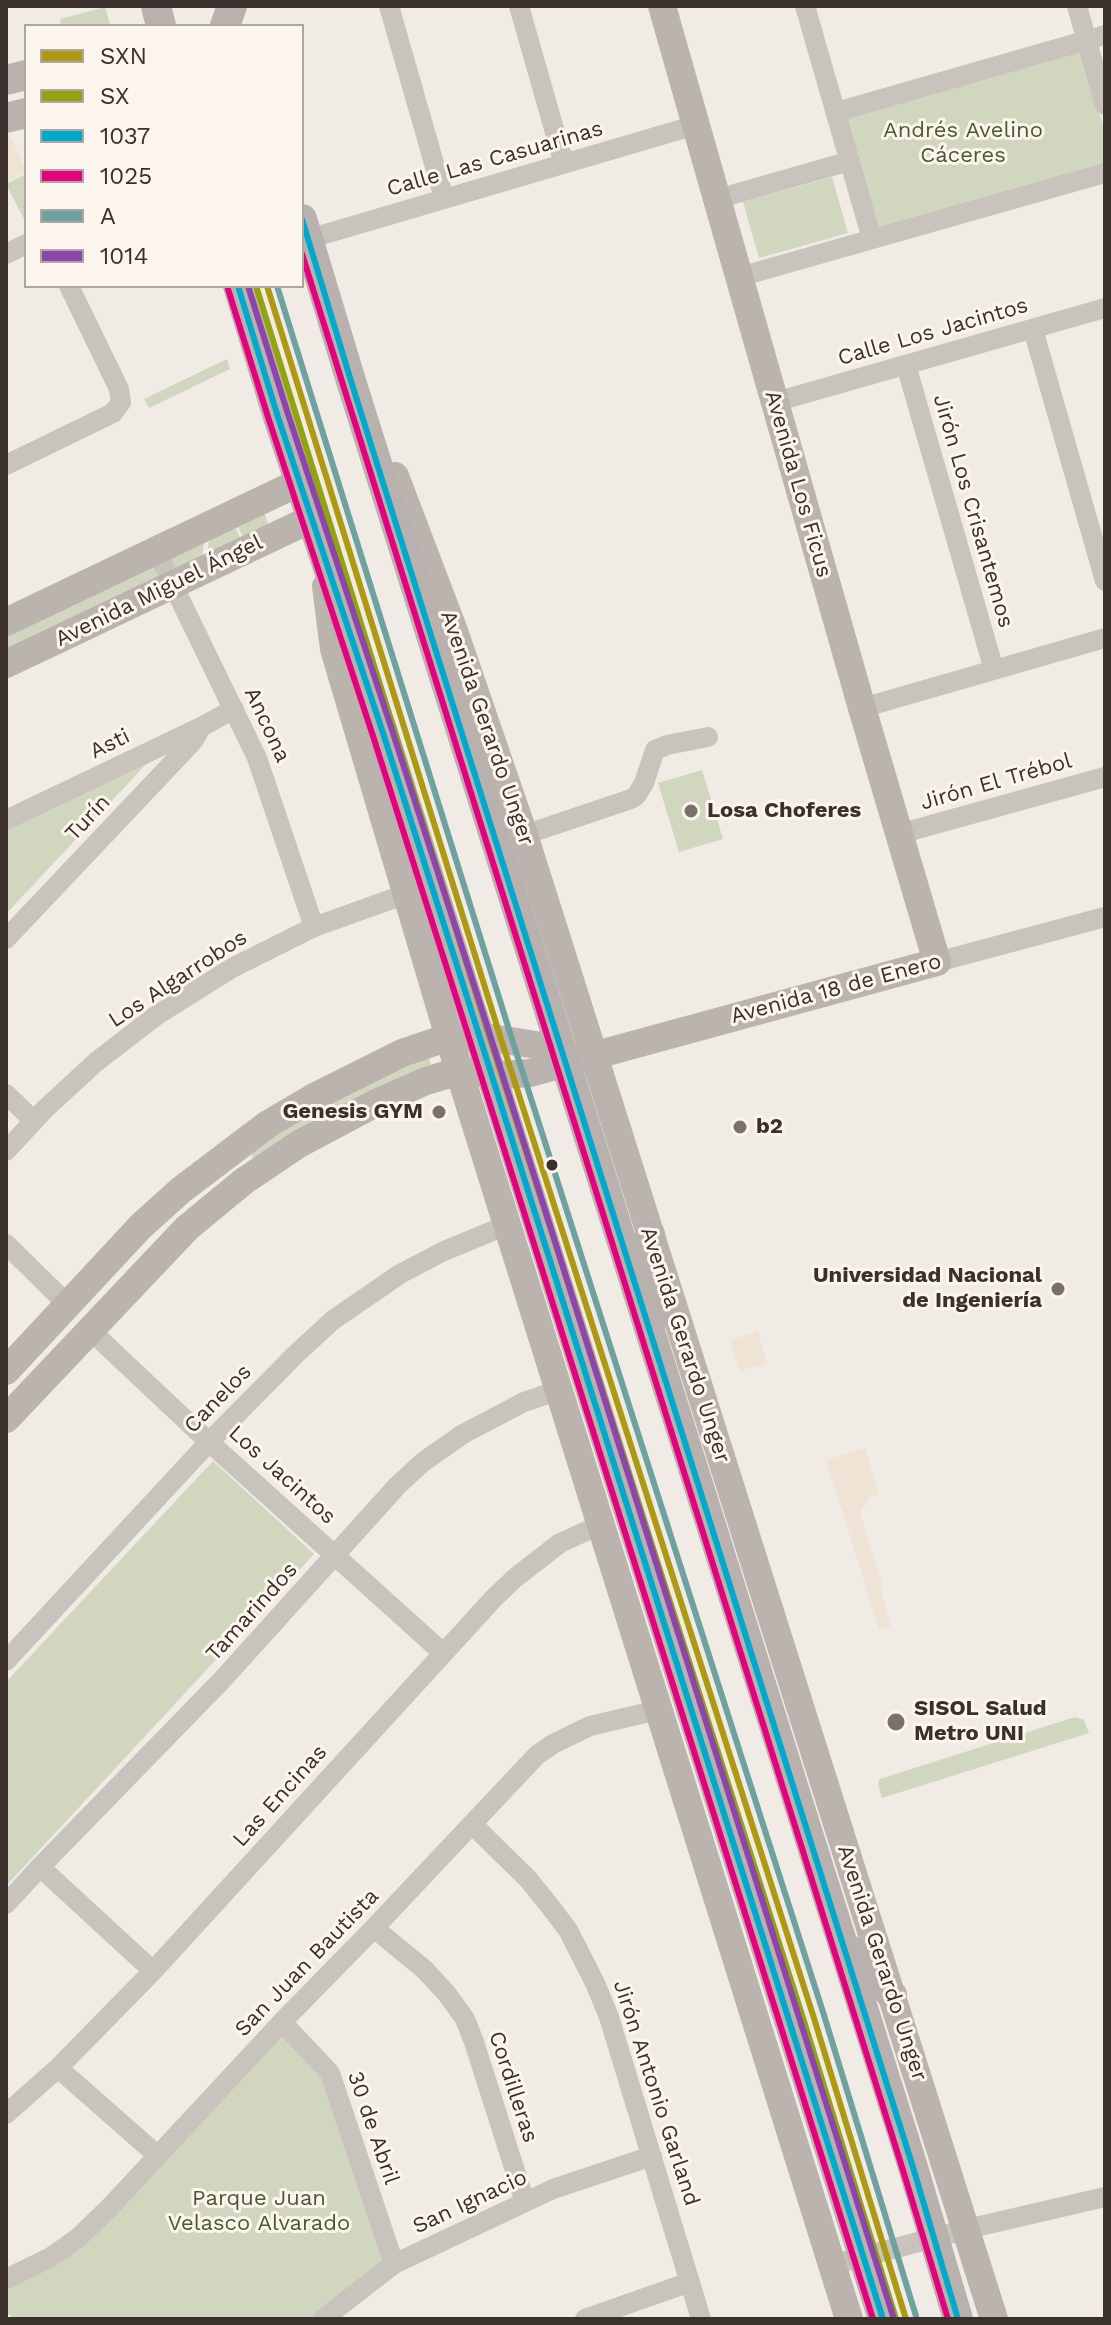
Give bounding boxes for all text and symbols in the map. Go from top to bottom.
legend [24,24,304,288]
text: SXN [100,42,147,70]
text: SX [100,82,130,110]
street label: Calle Las Casuarinas [384,116,606,202]
park label: Andrés Avelino Cáceres [883,118,1043,170]
text: 1037 [100,122,150,150]
text: 1025 [100,162,152,190]
text: A [100,202,116,230]
text: 1014 [100,242,148,270]
street label: Calle Los Jacintos [835,292,1031,372]
street label: Avenida Los Ficus [759,388,837,580]
street label: Jirón Los Crisantemos [927,391,1019,631]
street label: Avenida Miguel Ángel [51,529,267,653]
street label: Avenida Gerardo Unger [434,607,540,849]
street label: Ancona [238,683,296,767]
street label: Asti [86,723,134,765]
street label: Jirón El Trébol [917,748,1075,816]
street label: Turín [60,789,116,847]
place label: Losa Choferes [707,798,861,824]
marker: Losa Choferes [682,802,700,820]
street label: Los Algarrobos [104,924,252,1034]
street label: Avenida 18 de Enero [728,948,944,1030]
place label: Genesis GYM [282,1099,423,1125]
marker: Genesis GYM [430,1103,448,1121]
place label: b2 [756,1114,783,1140]
marker: b2 [731,1118,749,1136]
unlabelled marker [544,1157,560,1173]
street label: Avenida Gerardo Unger [634,1224,736,1466]
place label: Universidad Nacional de Ingeniería [813,1263,1042,1314]
marker: Universidad Nacional de Ingeniería [1049,1280,1067,1298]
street label: Canelos [179,1359,257,1439]
street label: Los Jacintos [223,1420,341,1530]
street label: Tamarindos [201,1557,303,1667]
place label: SISOL Salud Metro UNI [914,1696,1047,1748]
marker: SISOL Salud Metro UNI [885,1711,907,1733]
street label: Las Encinas [227,1740,333,1852]
street label: Avenida Gerardo Unger [831,1842,933,2084]
street label: San Juan Bautista [230,1883,384,2043]
street label: Jirón Antonio Garland [607,1977,705,2209]
street label: Cordilleras [483,2028,543,2146]
street label: 30 de Abril [341,2068,405,2188]
street label: San Ignacio [409,2164,531,2240]
park label: Parque Juan Velasco Alvarado [168,2186,350,2238]

